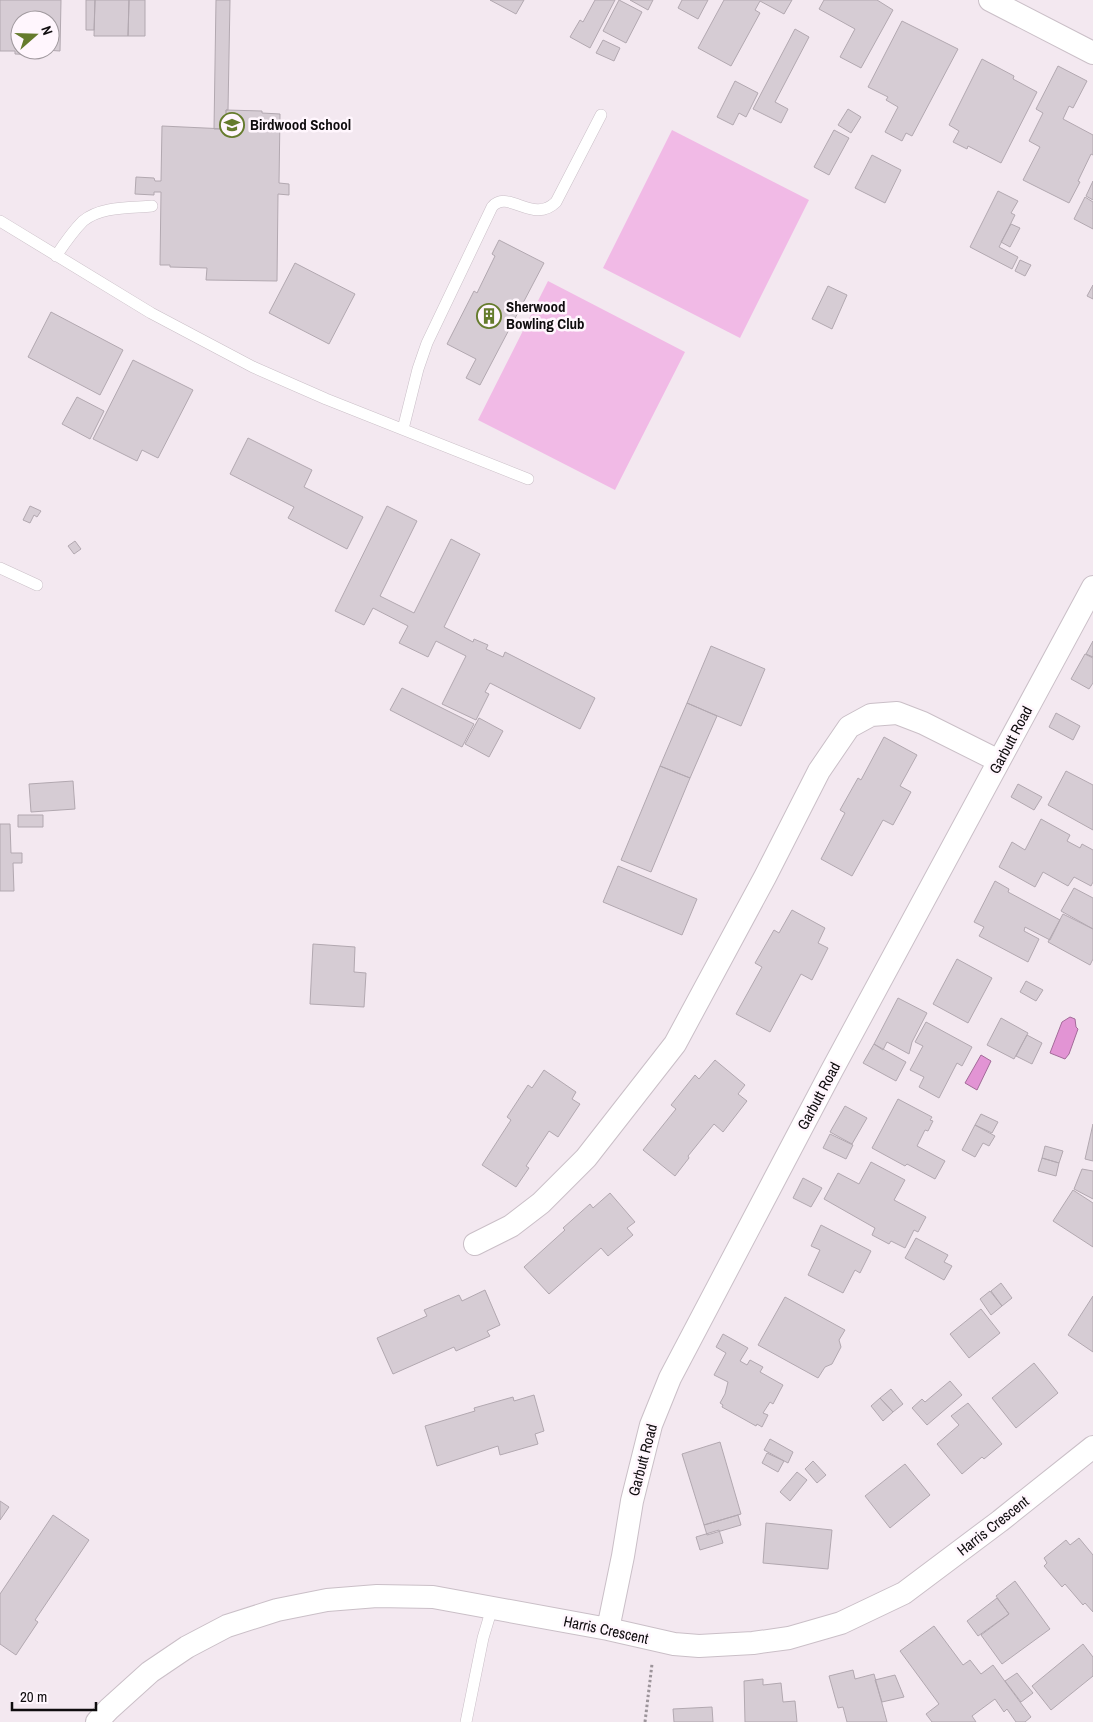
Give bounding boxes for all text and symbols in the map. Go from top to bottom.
north arrow [10,10,60,60]
text: N [37,24,57,38]
school or university icon: Birdwood School [219,112,245,138]
place label: Birdwood School [250,114,351,135]
place label: Sherwood Bowling Club [506,296,585,334]
building icon: Sherwood Bowling Club [476,303,502,329]
street label: Garbutt Road [984,702,1037,777]
street label: Garbutt Road [792,1058,845,1133]
street label: Garbutt Road [623,1421,662,1498]
street label: Harris Crescent [952,1490,1034,1560]
street label: Harris Crescent [562,1610,651,1649]
scale bar [12,1680,96,1712]
text: 20 m [20,1686,47,1707]

